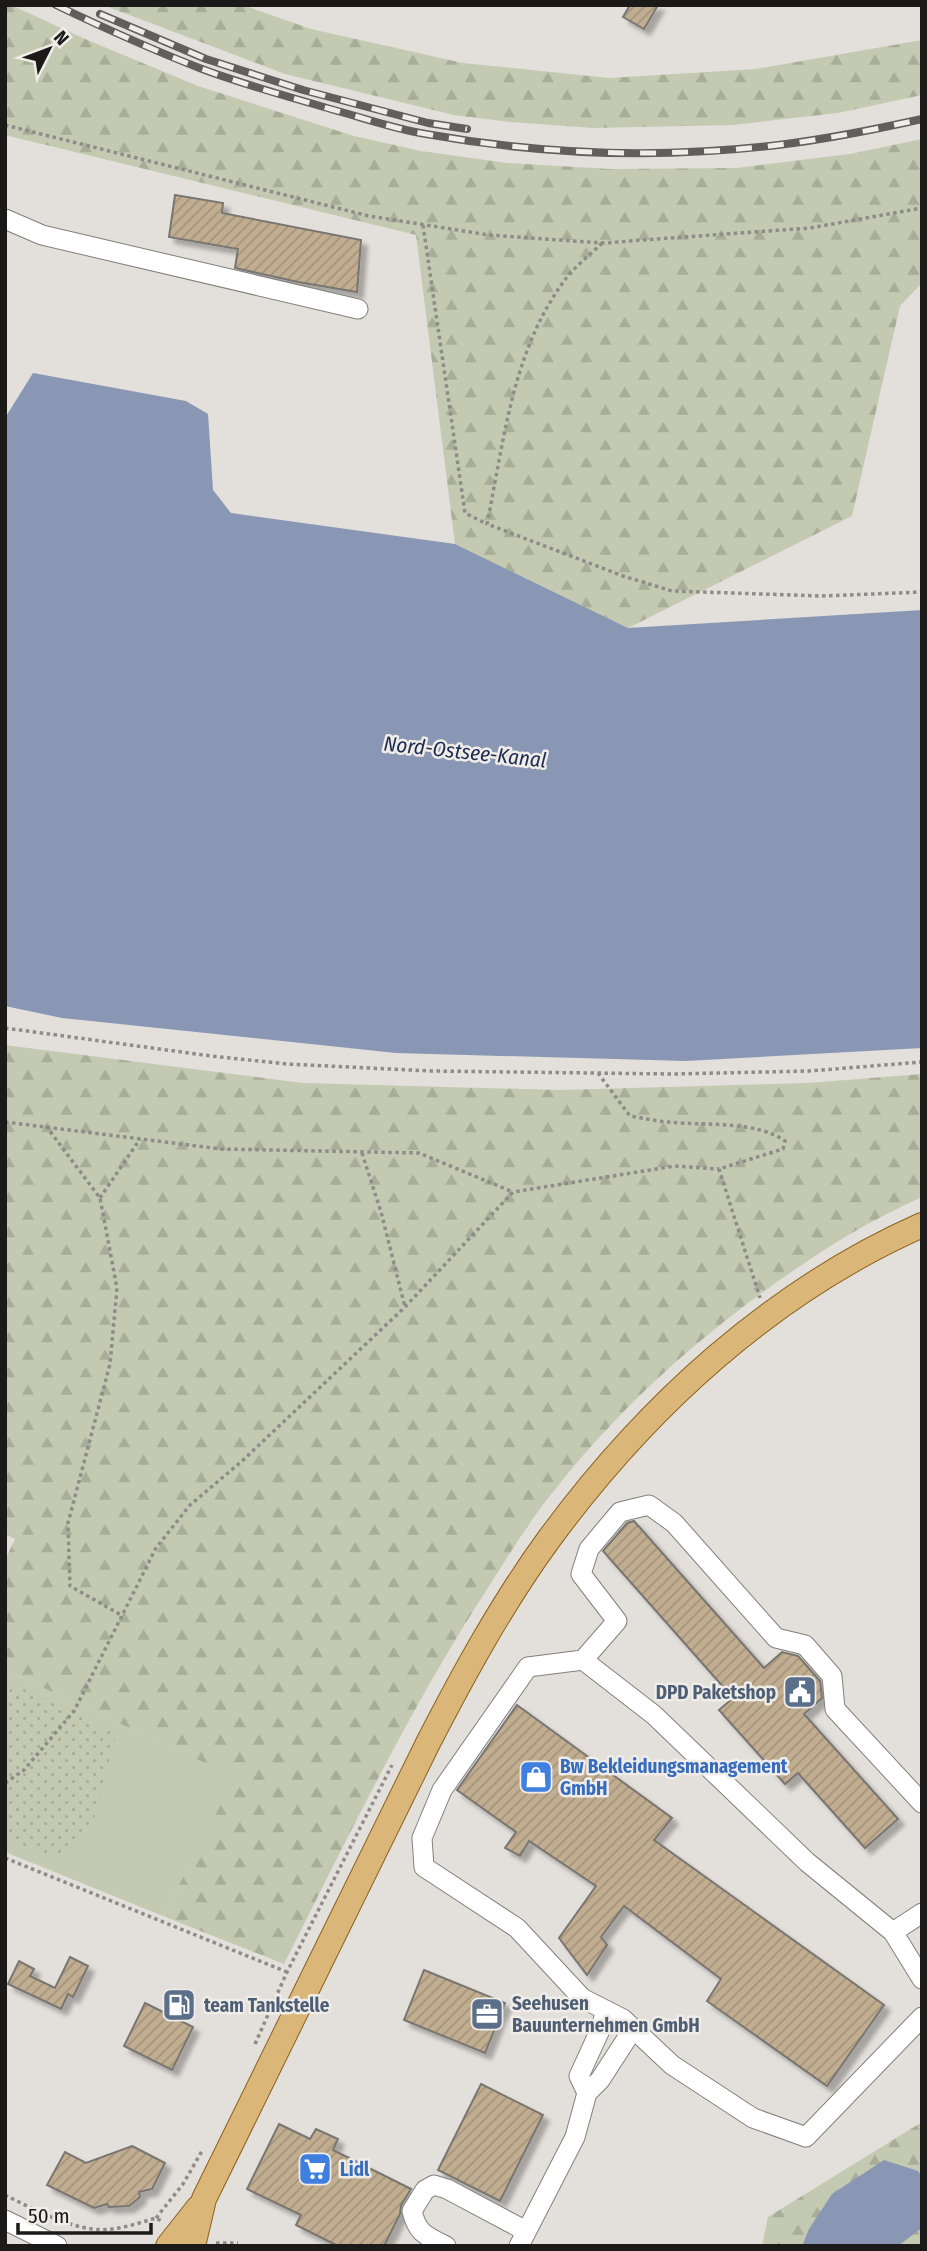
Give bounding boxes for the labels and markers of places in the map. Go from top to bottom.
public building icon: DPD Paketshop [781,1673,819,1711]
place label: DPD Paketshop [656,1681,776,1704]
place label: Bw Bekleidungsmanagement GmbH [560,1755,788,1800]
shop icon: Bw Bekleidungsmanagement GmbH [517,1758,555,1796]
fuel station icon: team Tankstelle [160,1986,198,2024]
place label: Seehusen Bauunternehmen GmbH [512,1992,700,2037]
place label: team Tankstelle [204,1994,330,2017]
office icon: Seehusen Bauunternehmen GmbH [468,1995,506,2033]
supermarket icon: Lidl [296,2150,334,2188]
place label: Lidl [340,2158,370,2181]

